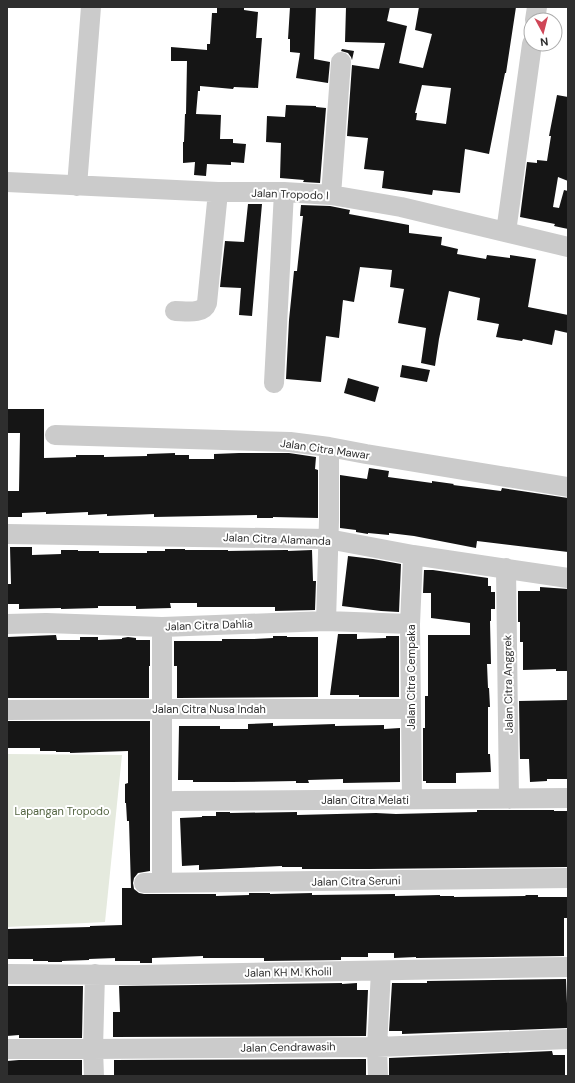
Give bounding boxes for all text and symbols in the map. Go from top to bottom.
north arrow [523,12,563,52]
text: N [539,34,549,49]
street label: Jalan Tropodo I [251,186,329,202]
street label: Jalan Citra Mawar [279,436,371,462]
street label: Jalan Citra Alamanda [223,530,331,548]
street label: Jalan Citra Dahlia [165,616,253,634]
street label: Jalan Citra Cempaka [404,624,418,730]
street label: Jalan Citra Anggrek [500,634,516,733]
street label: Jalan Citra Nusa Indah [152,702,266,716]
street label: Jalan Citra Melati [321,793,409,807]
park label: Lapangan Tropodo [14,804,110,818]
street label: Jalan Citra Seruni [311,873,401,889]
street label: Jalan KH M. Kholil [244,964,332,980]
street label: Jalan Cendrawasih [240,1039,336,1055]

